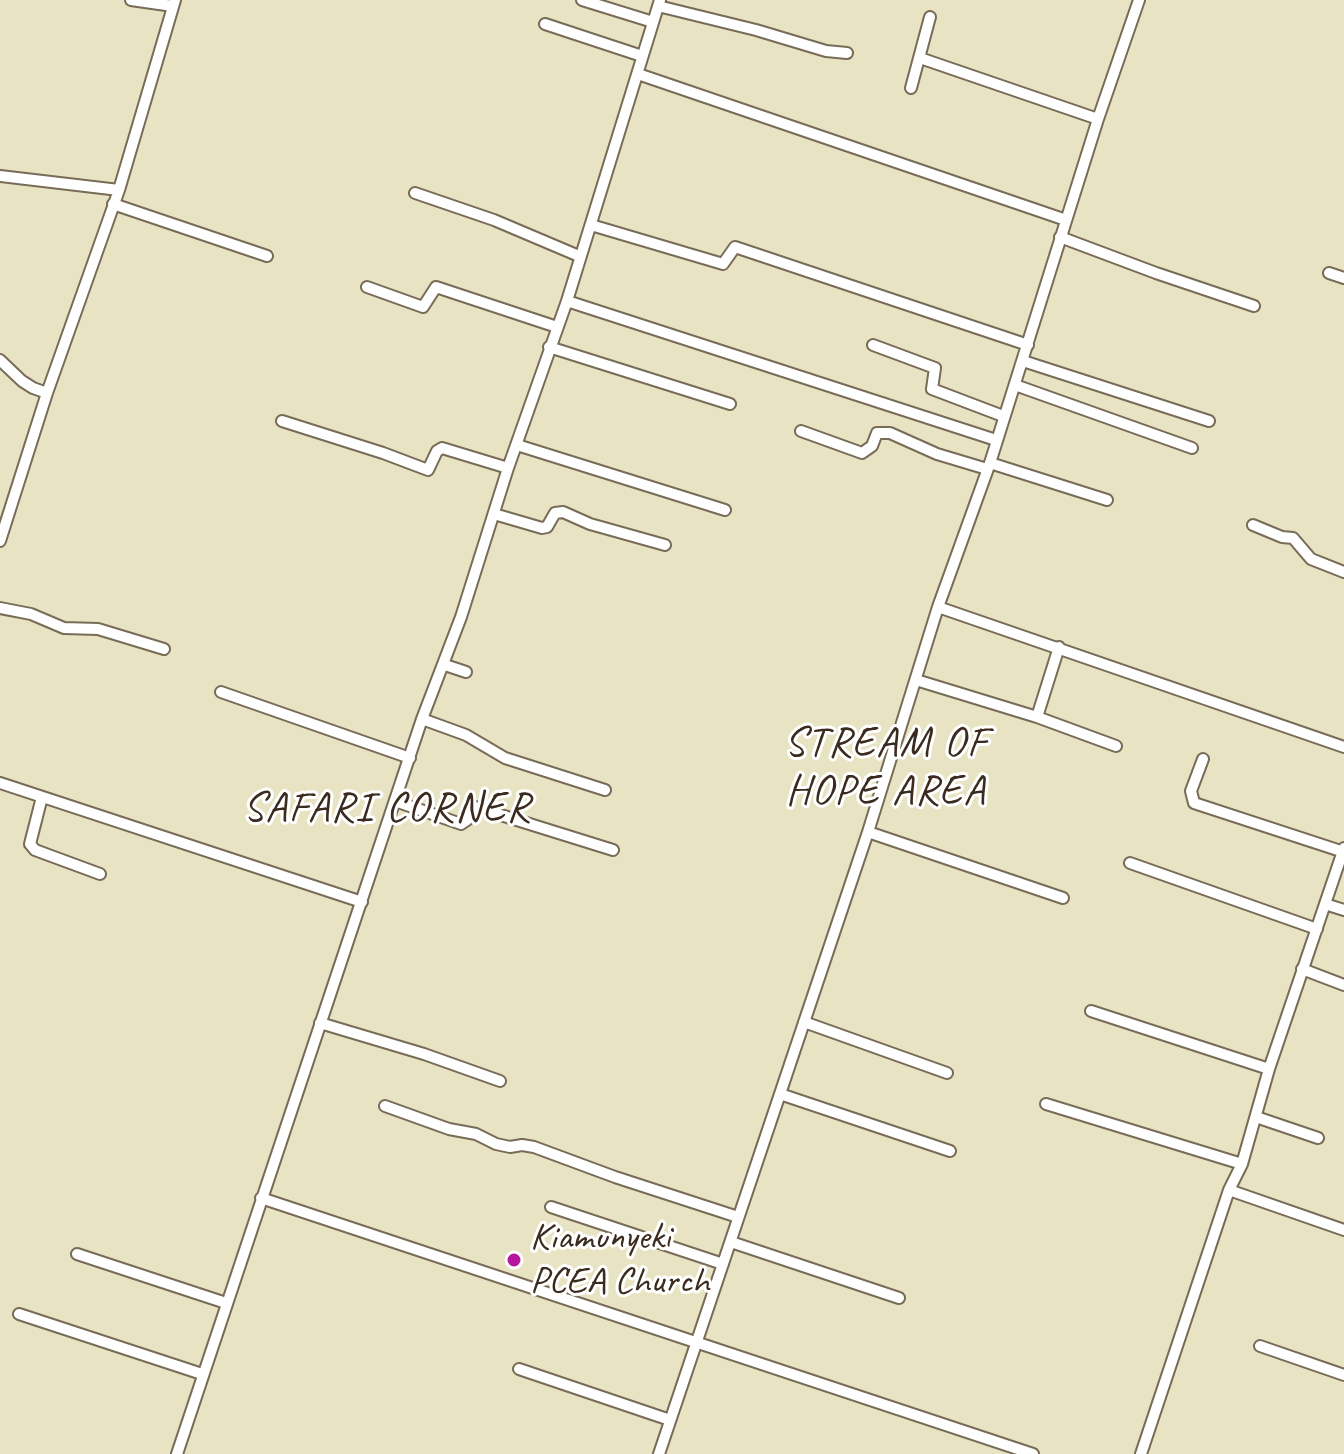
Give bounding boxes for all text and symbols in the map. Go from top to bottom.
district label: STREAM OF HOPE AREA [785,719,987,818]
district label: SAFARI CORNER [245,784,529,834]
place label: Kiamunyeki PCEA Church [530,1215,709,1304]
marker: Kiamunyeki PCEA Church [505,1251,523,1269]

